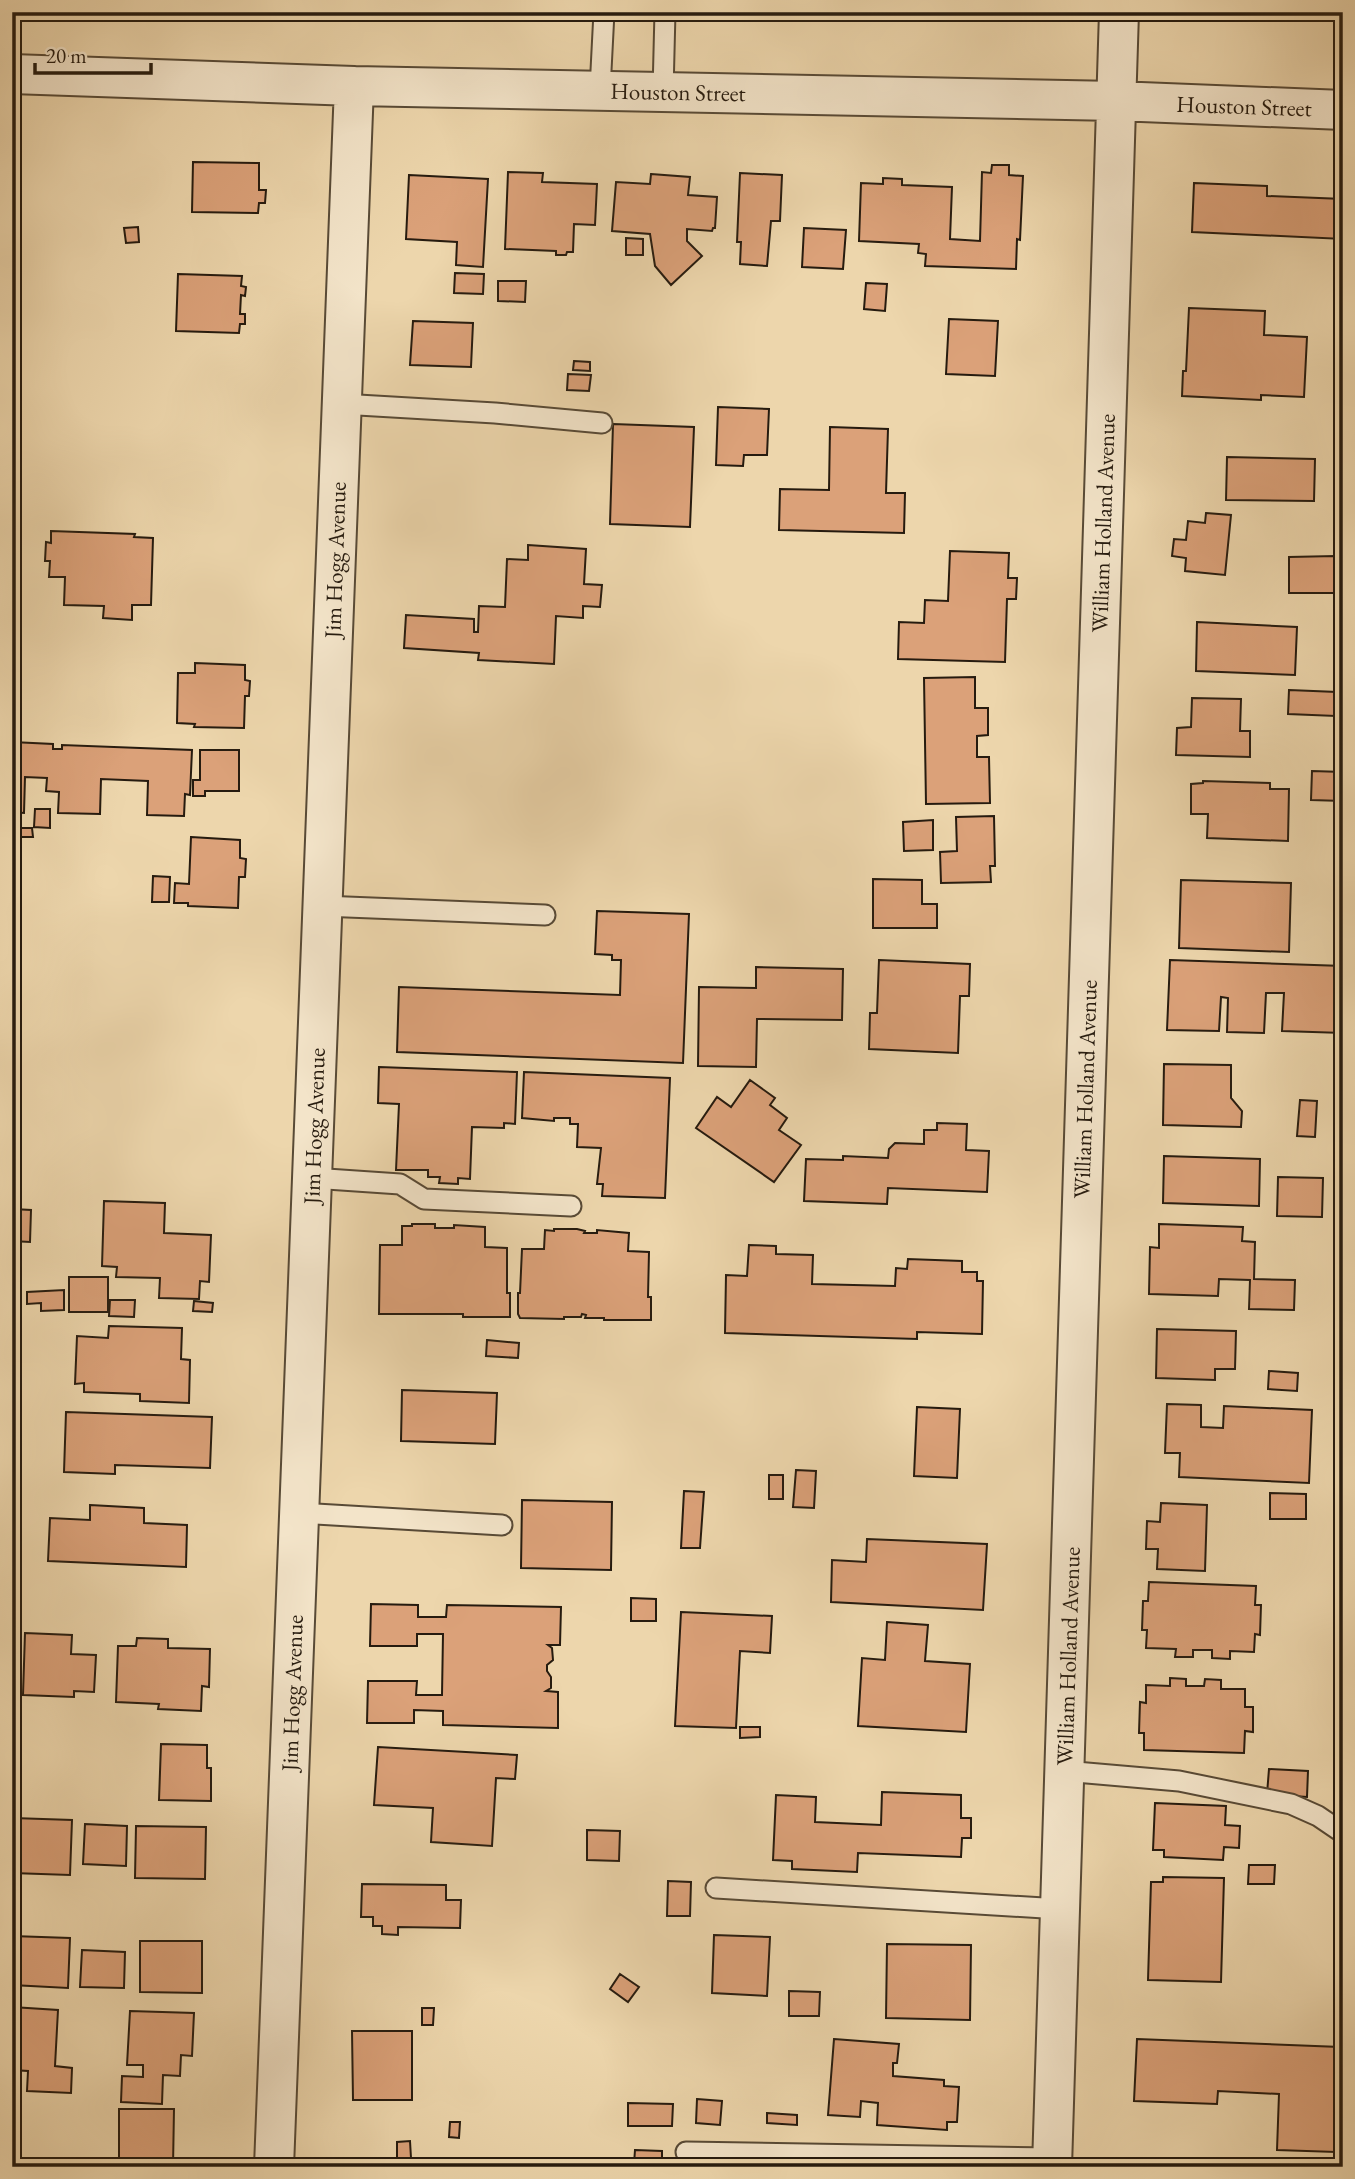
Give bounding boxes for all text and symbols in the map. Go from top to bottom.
scale bar [35,32,150,76]
text: 20 m [46,42,87,69]
street label: Houston Street [610,76,747,108]
street label: Houston Street [1176,89,1313,123]
street label: William Holland Avenue [1084,413,1122,633]
street label: Jim Hogg Avenue [317,481,353,641]
street label: William Holland Avenue [1066,979,1104,1199]
street label: Jim Hogg Avenue [296,1047,332,1207]
street label: William Holland Avenue [1049,1546,1087,1766]
street label: Jim Hogg Avenue [274,1614,310,1774]

